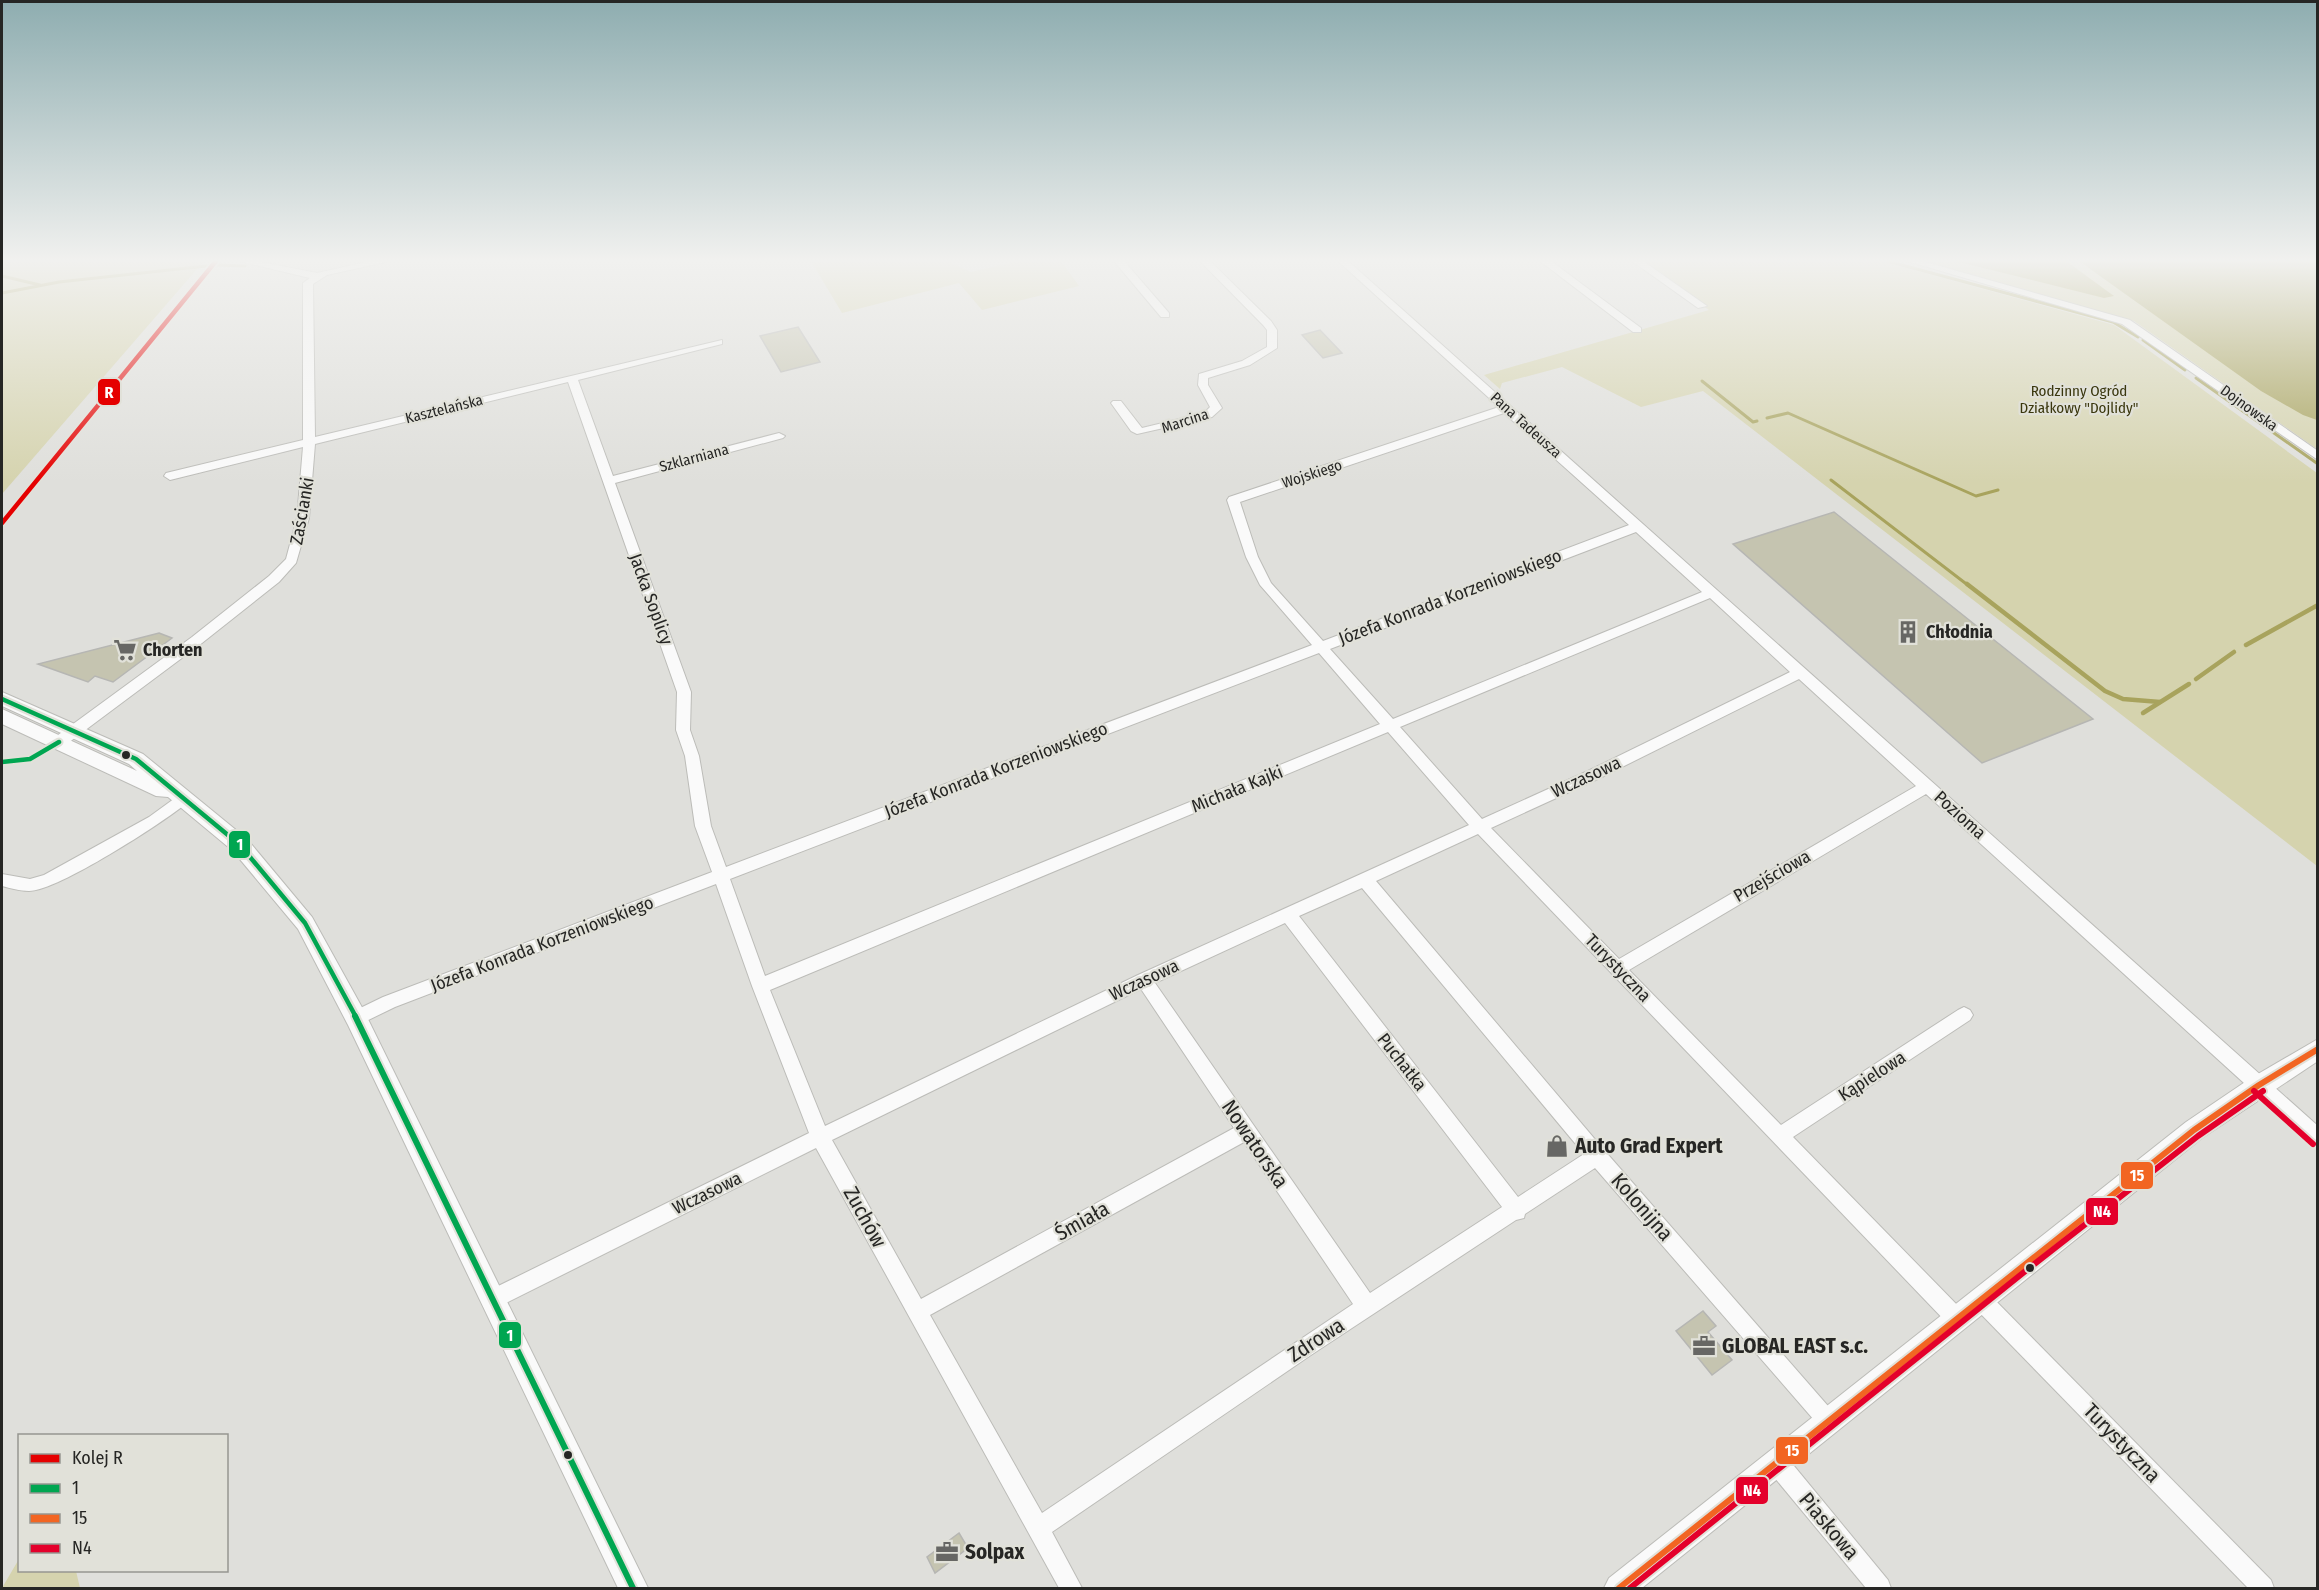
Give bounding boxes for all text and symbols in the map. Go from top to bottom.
line badge: R [97,378,121,406]
street label: Dojnowska [2217,381,2281,435]
park label: Rodzinny Ogród Działkowy "Dojlidy" [2020,382,2138,417]
text: R [105,383,115,402]
street label: Pana Tadeusza [1487,388,1565,462]
street label: Kasztelańska [403,391,485,427]
street label: Marcina [1159,405,1211,437]
street label: Szklarniana [657,440,731,476]
street label: Wojskiego [1280,456,1344,492]
street label: Zaścianki [285,476,319,546]
street label: Józefa Konrada Korzeniowskiego [1335,544,1565,650]
street label: Jacka Soplicy [624,550,678,648]
building icon: Chłodnia [1895,619,1921,645]
place label: Chłodnia [1926,621,1993,643]
supermarket icon: Chorten [112,637,138,663]
place label: Chorten [143,639,202,661]
street label: Józefa Konrada Korzeniowskiego [881,717,1111,823]
unlabelled marker [120,749,132,761]
street label: Wczasowa [1548,751,1624,803]
street label: Michała Kajki [1188,761,1286,817]
street label: Pozioma [1930,786,1991,844]
line badge: 1 [228,830,251,859]
text: 1 [237,835,243,854]
street label: Przejściowa [1730,845,1815,907]
street label: Józefa Konrada Korzeniowskiego [427,891,657,997]
street label: Turystyczna [1580,929,1656,1007]
street label: Wczasowa [1106,954,1182,1006]
street label: Puchatka [1373,1029,1431,1095]
street label: Kąpielowa [1834,1046,1910,1106]
street label: Nowatorska [1216,1095,1294,1193]
shop icon: Auto Grad Expert [1544,1133,1570,1159]
place label: Auto Grad Expert [1574,1133,1723,1159]
line badge: 15 [2120,1161,2154,1190]
text: 15 [2130,1166,2144,1185]
street label: Wczasowa [669,1167,745,1219]
street label: Kolonijna [1606,1168,1678,1246]
street label: Zuchów [838,1182,892,1252]
street label: Śmiała [1050,1196,1114,1246]
line badge: N4 [2085,1197,2119,1226]
text: N4 [2093,1202,2111,1221]
unlabelled marker [2024,1262,2036,1274]
street label: Zdrowa [1283,1312,1349,1368]
line badge: 1 [498,1321,522,1349]
text: 1 [507,1326,513,1345]
office icon: GLOBAL EAST s.c. [1691,1333,1717,1359]
place label: GLOBAL EAST s.c. [1722,1333,1868,1359]
street label: Turystyczna [2078,1398,2166,1488]
legend [18,1434,228,1572]
line badge: 15 [1775,1436,1809,1465]
text: 15 [1785,1441,1799,1460]
text: Kolej R [72,1447,123,1469]
unlabelled marker [562,1449,574,1461]
line badge: N4 [1735,1476,1769,1505]
text: 1 [72,1477,79,1499]
text: N4 [1743,1481,1761,1500]
street label: Piaskowa [1793,1487,1865,1565]
text: 15 [72,1507,87,1529]
text: N4 [72,1537,92,1559]
office icon: Solpax [934,1539,960,1565]
place label: Solpax [965,1539,1026,1565]

